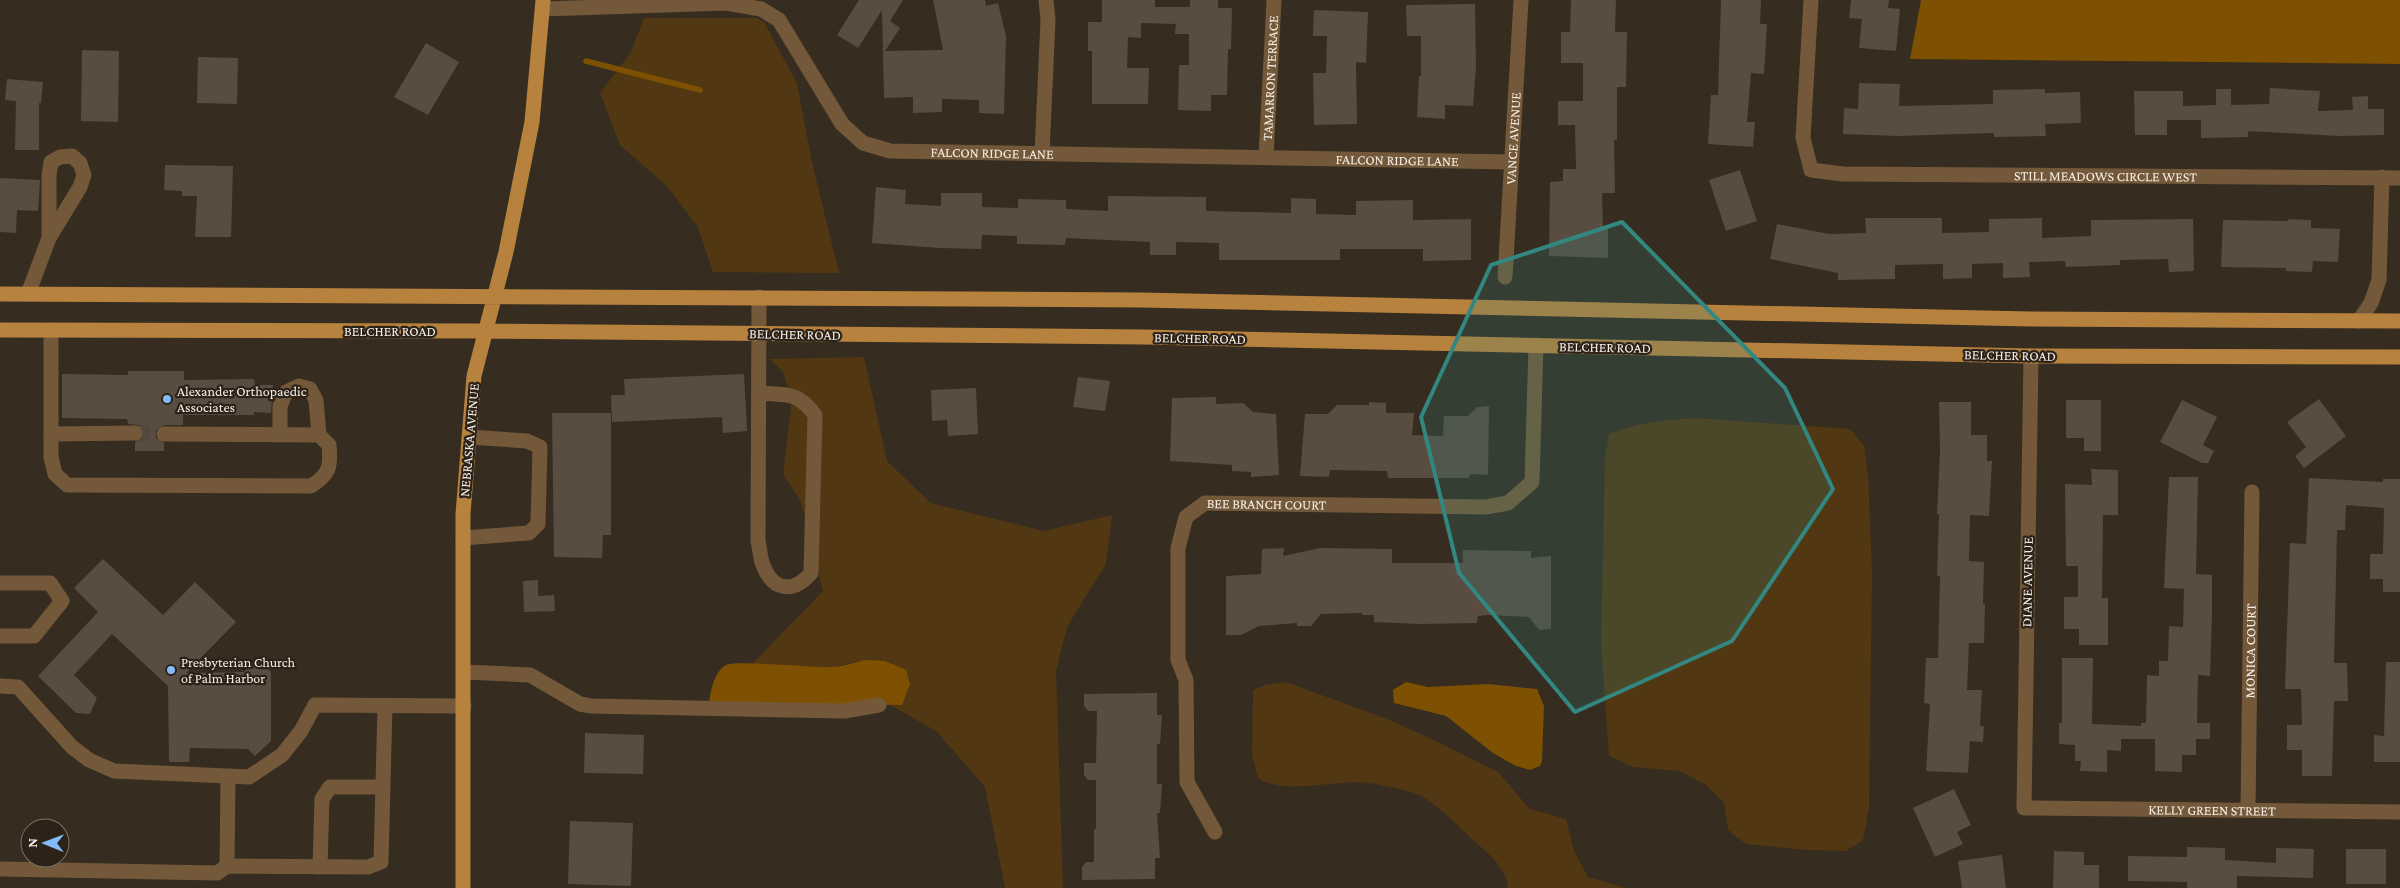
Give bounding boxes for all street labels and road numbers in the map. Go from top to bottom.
street label: TAMARRON TERRACE [1259,15,1281,141]
street label: VANCE AVENUE [1502,91,1524,185]
street label: FALCON RIDGE LANE [931,144,1054,162]
street label: FALCON RIDGE LANE [1335,151,1459,169]
street label: STILL MEADOWS CIRCLE WEST [2014,167,2197,185]
street label: BELCHER ROAD [344,323,436,339]
street label: BELCHER ROAD [749,325,841,343]
street label: BELCHER ROAD [1154,329,1246,347]
street label: BELCHER ROAD [1559,338,1651,356]
street label: BELCHER ROAD [1964,346,2056,364]
street label: NEBRASKA AVENUE [456,382,482,497]
street label: BEE BRANCH COURT [1207,495,1327,513]
street label: DIANE AVENUE [2018,536,2036,627]
street label: MONICA COURT [2241,603,2259,699]
street label: KELLY GREEN STREET [2148,801,2276,819]

